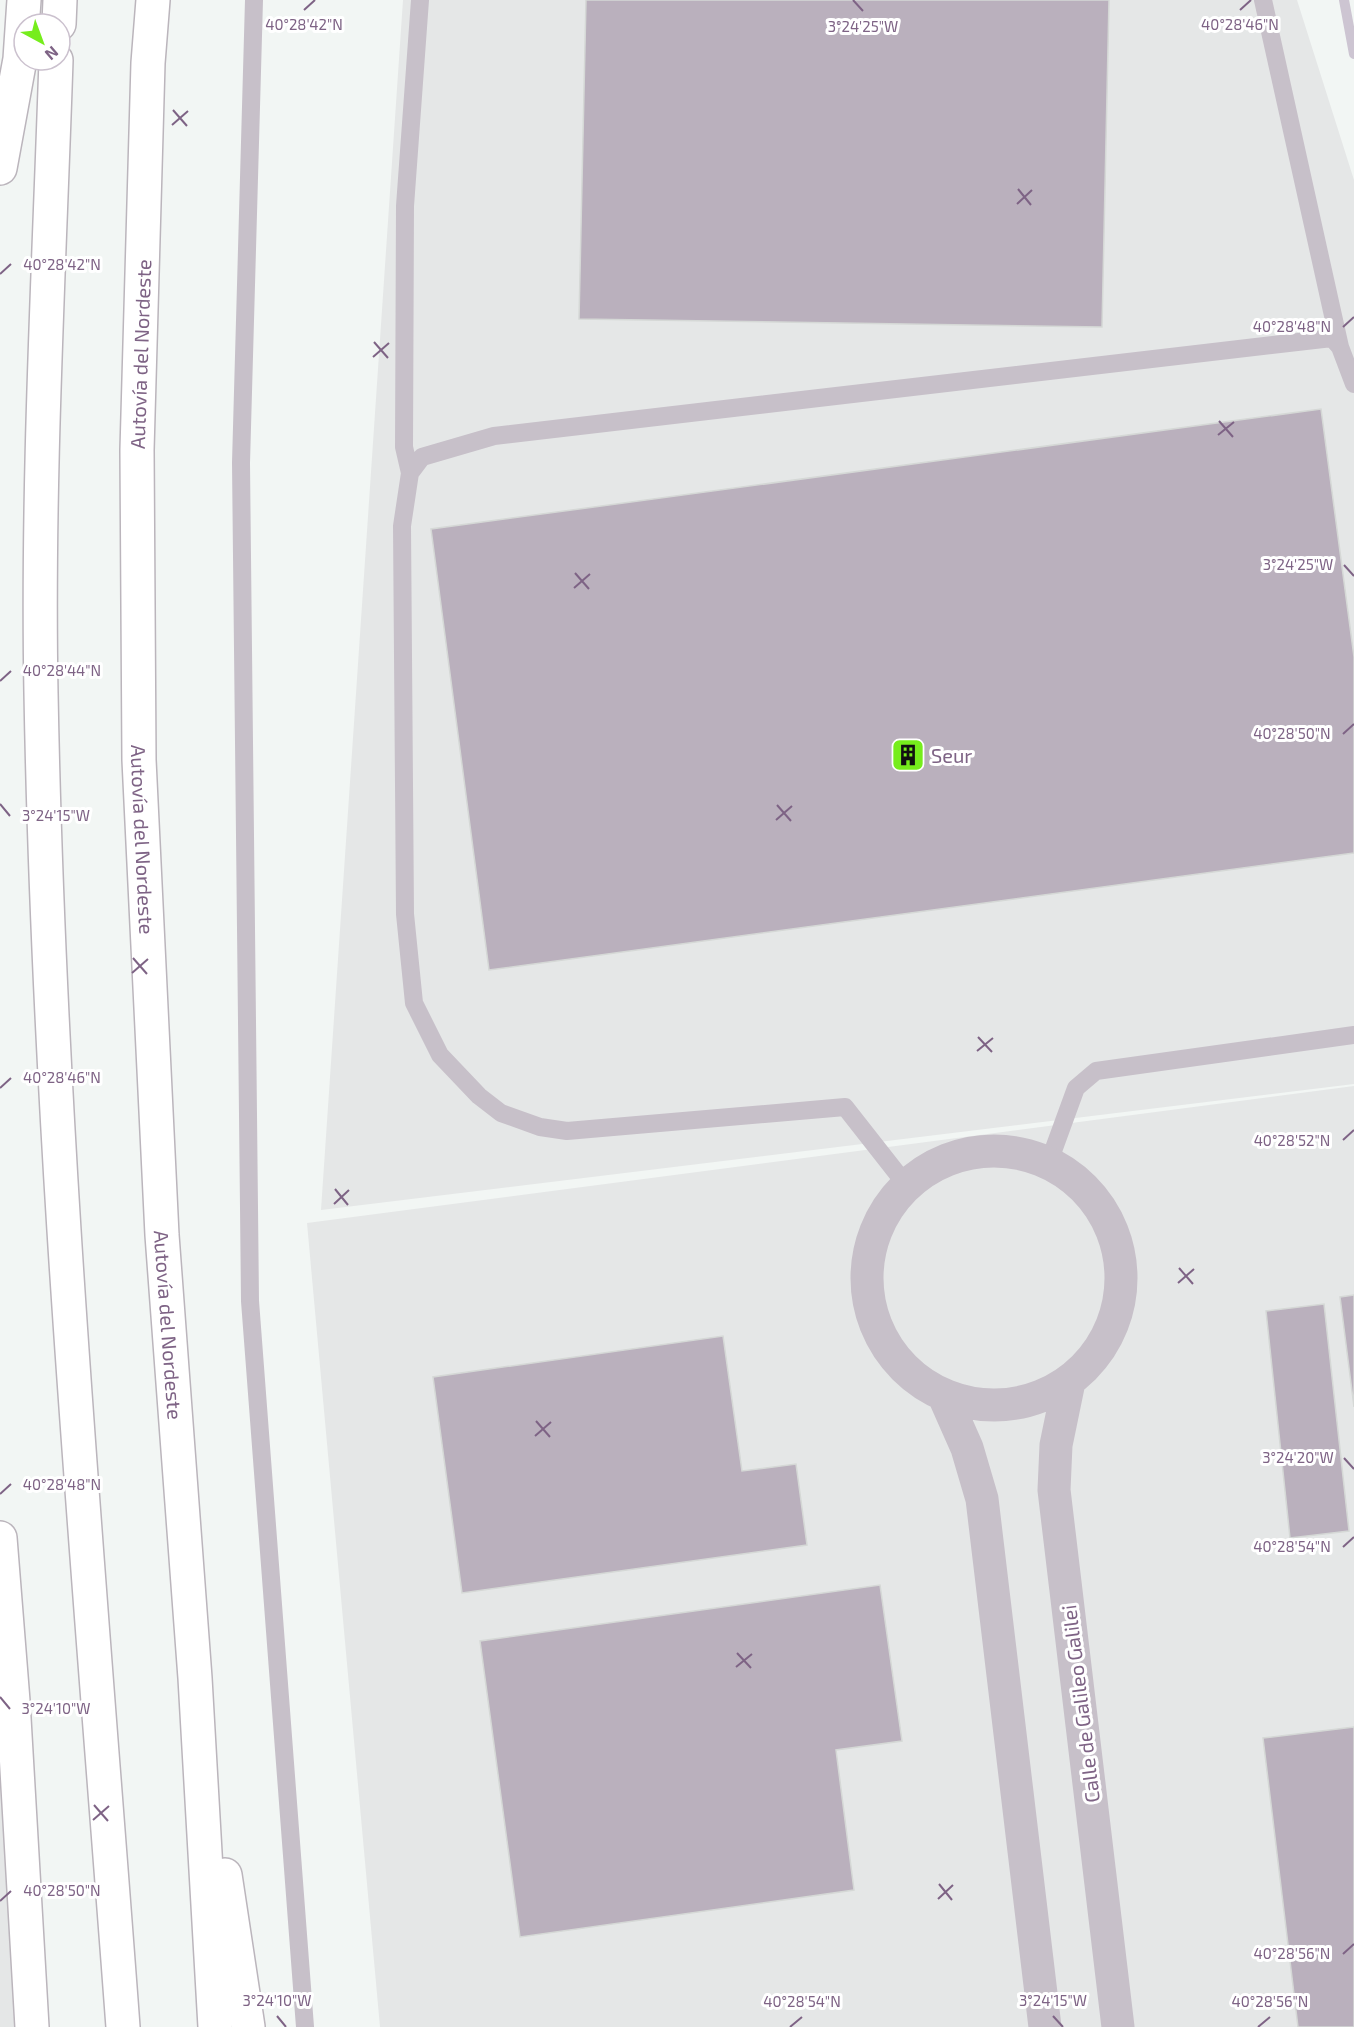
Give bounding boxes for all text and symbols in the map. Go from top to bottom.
north arrow [12,12,72,72]
text: 40°28'42"N [265,15,343,33]
text: 40°28'46"N [1201,15,1279,33]
text: 3°24'25"W [828,17,898,35]
text: N [42,43,63,65]
text: 40°28'42"N [23,255,101,273]
street label: Autovía del Nordeste [125,259,155,449]
text: 40°28'48"N [1253,317,1331,335]
text: 3°24'25"W [1263,555,1333,573]
text: 40°28'44"N [23,661,101,679]
text: 40°28'50"N [1253,724,1331,742]
building icon: Seur [890,737,926,773]
place label: Seur [931,743,972,767]
street label: Autovía del Nordeste [127,745,159,935]
text: 3°24'15"W [22,806,90,824]
text: 40°28'46"N [23,1068,101,1086]
text: 40°28'52"N [1254,1131,1330,1149]
street label: Autovía del Nordeste [150,1229,188,1420]
text: 3°24'20"W [1262,1448,1334,1466]
text: 40°28'48"N [23,1475,101,1493]
text: 40°28'54"N [1253,1537,1331,1555]
street label: Calle de Galileo Galilei [1056,1604,1104,1804]
text: 3°24'10"W [21,1699,91,1717]
text: 40°28'50"N [23,1881,101,1899]
text: 40°28'56"N [1254,1944,1330,1962]
text: 3°24'10"W [242,1991,312,2009]
text: 3°24'15"W [1019,1991,1087,2009]
text: 40°28'54"N [763,1992,841,2010]
text: 40°28'56"N [1232,1992,1308,2010]

